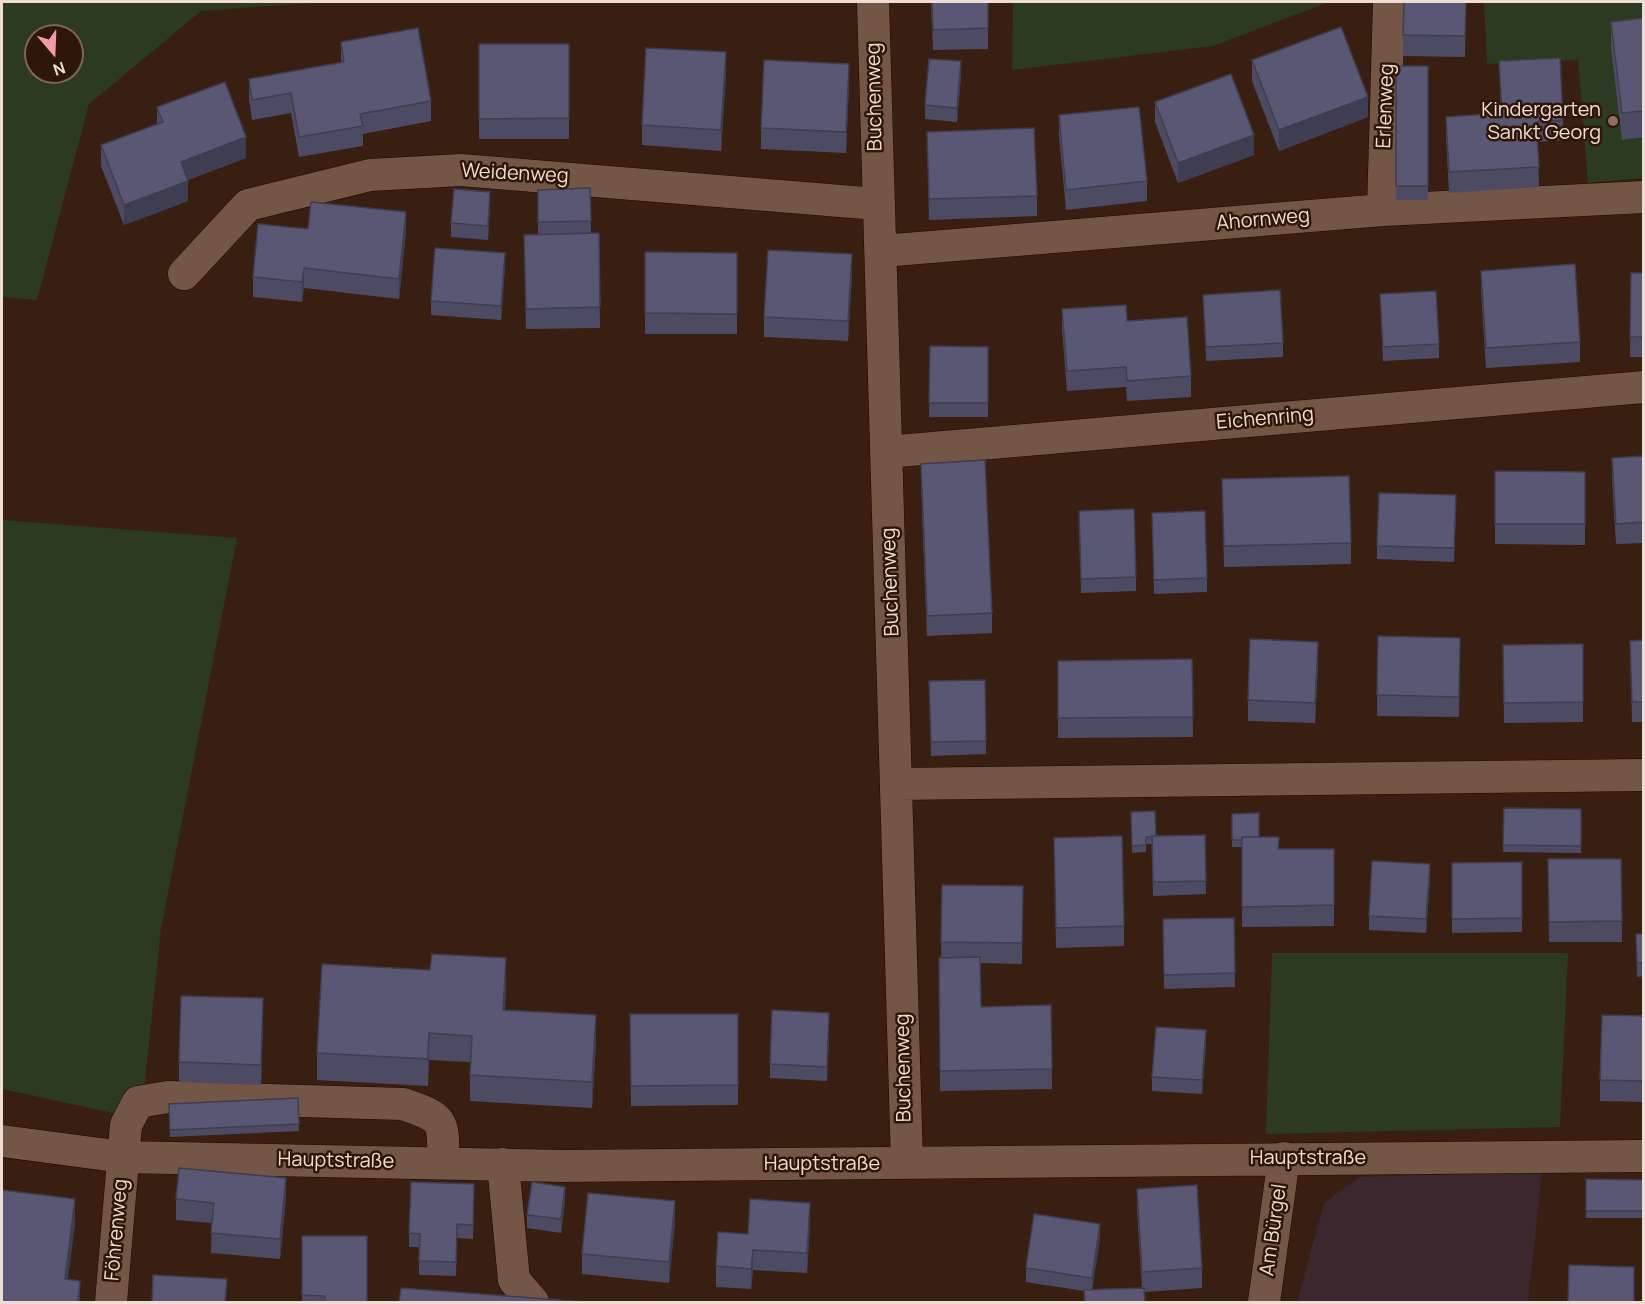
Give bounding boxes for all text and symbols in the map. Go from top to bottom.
north arrow [24,24,84,84]
street label: Buchenweg [862,42,888,152]
text: N [50,57,68,81]
street label: Erlenweg [1373,63,1399,149]
place label: Kindergarten Sankt Georg [1481,98,1601,145]
marker: Kindergarten Sankt Georg [1606,114,1620,128]
street label: Weidenweg [461,159,569,189]
street label: Ahornweg [1215,204,1311,236]
street label: Eichenring [1215,403,1315,435]
street label: Buchenweg [877,527,905,637]
street label: Buchenweg [891,1013,917,1123]
street label: Hauptstraße [1250,1146,1366,1170]
street label: Hauptstraße [277,1148,395,1174]
street label: Hauptstraße [764,1152,880,1176]
street label: Föhrenweg [101,1178,133,1282]
street label: Am Bürgel [1256,1182,1292,1278]

